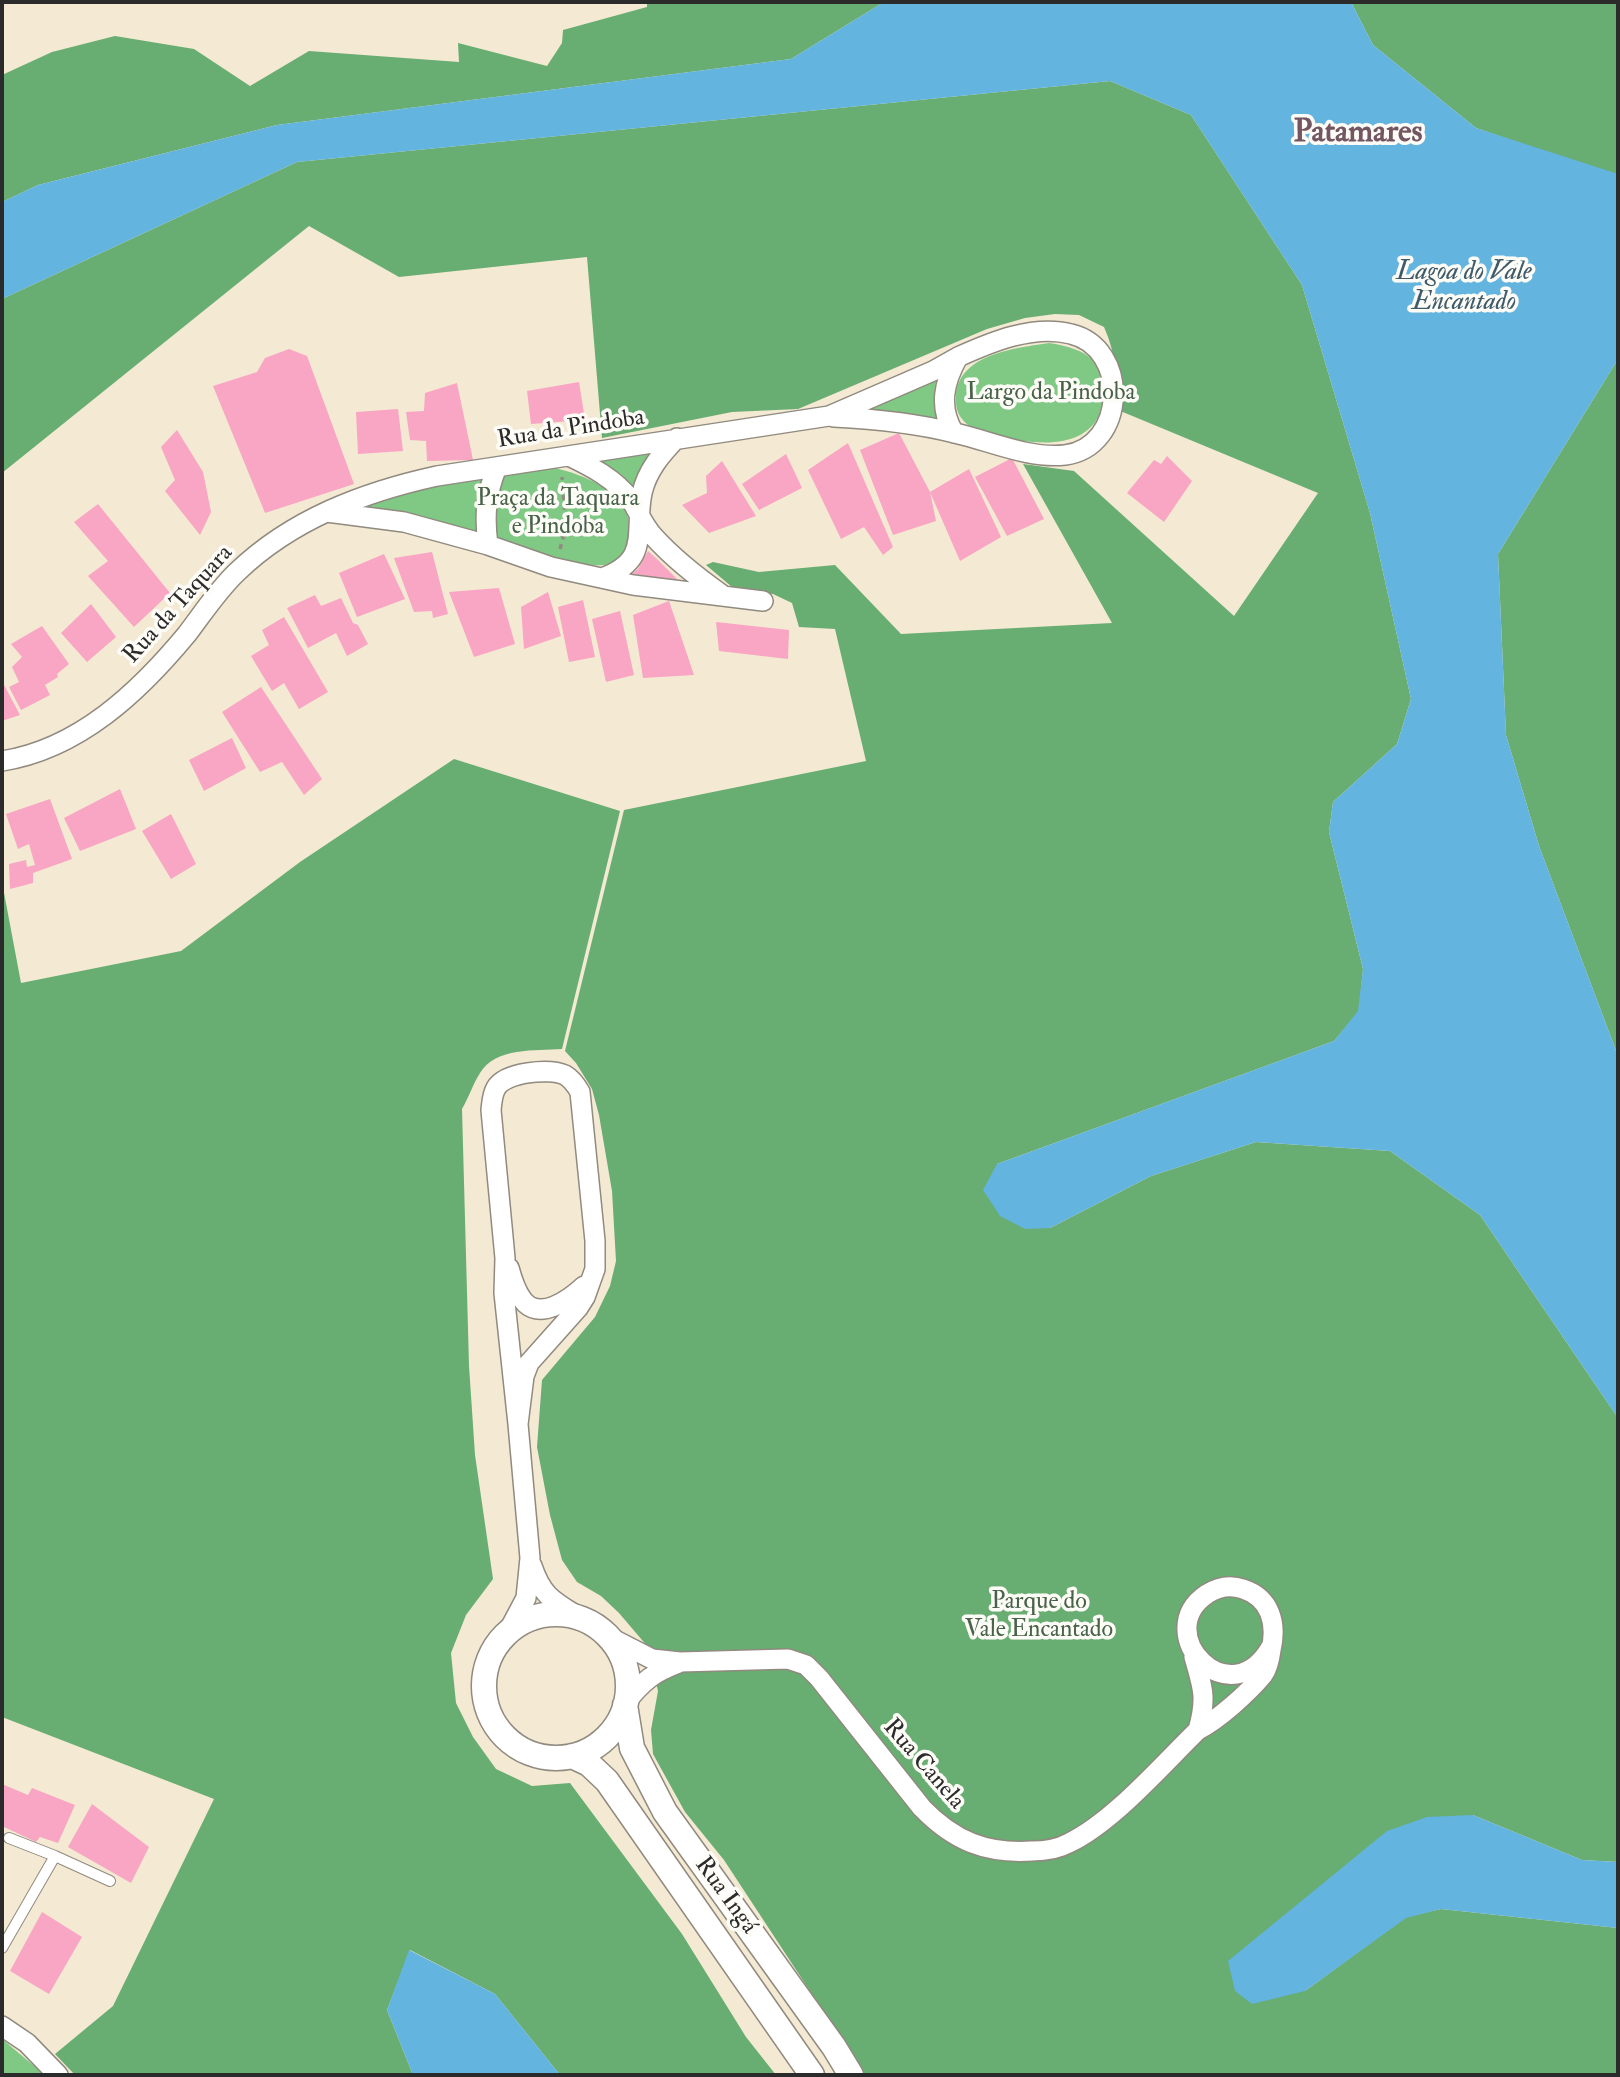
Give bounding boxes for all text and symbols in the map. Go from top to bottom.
district label: Patamares [1294,115,1422,153]
water label: Lagoa do Vale Encantado [1396,257,1532,318]
park label: Largo da Pindoba [967,380,1135,408]
street label: Rua da Pindoba [495,404,647,456]
park label: Praça da Taquara e Pindoba [477,486,639,542]
street label: Rua da Taquara [118,540,240,670]
park label: Parque do Vale Encantado [965,1589,1113,1645]
street label: Rua Canela [876,1714,970,1816]
street label: Rua Ingá [687,1852,763,1940]

